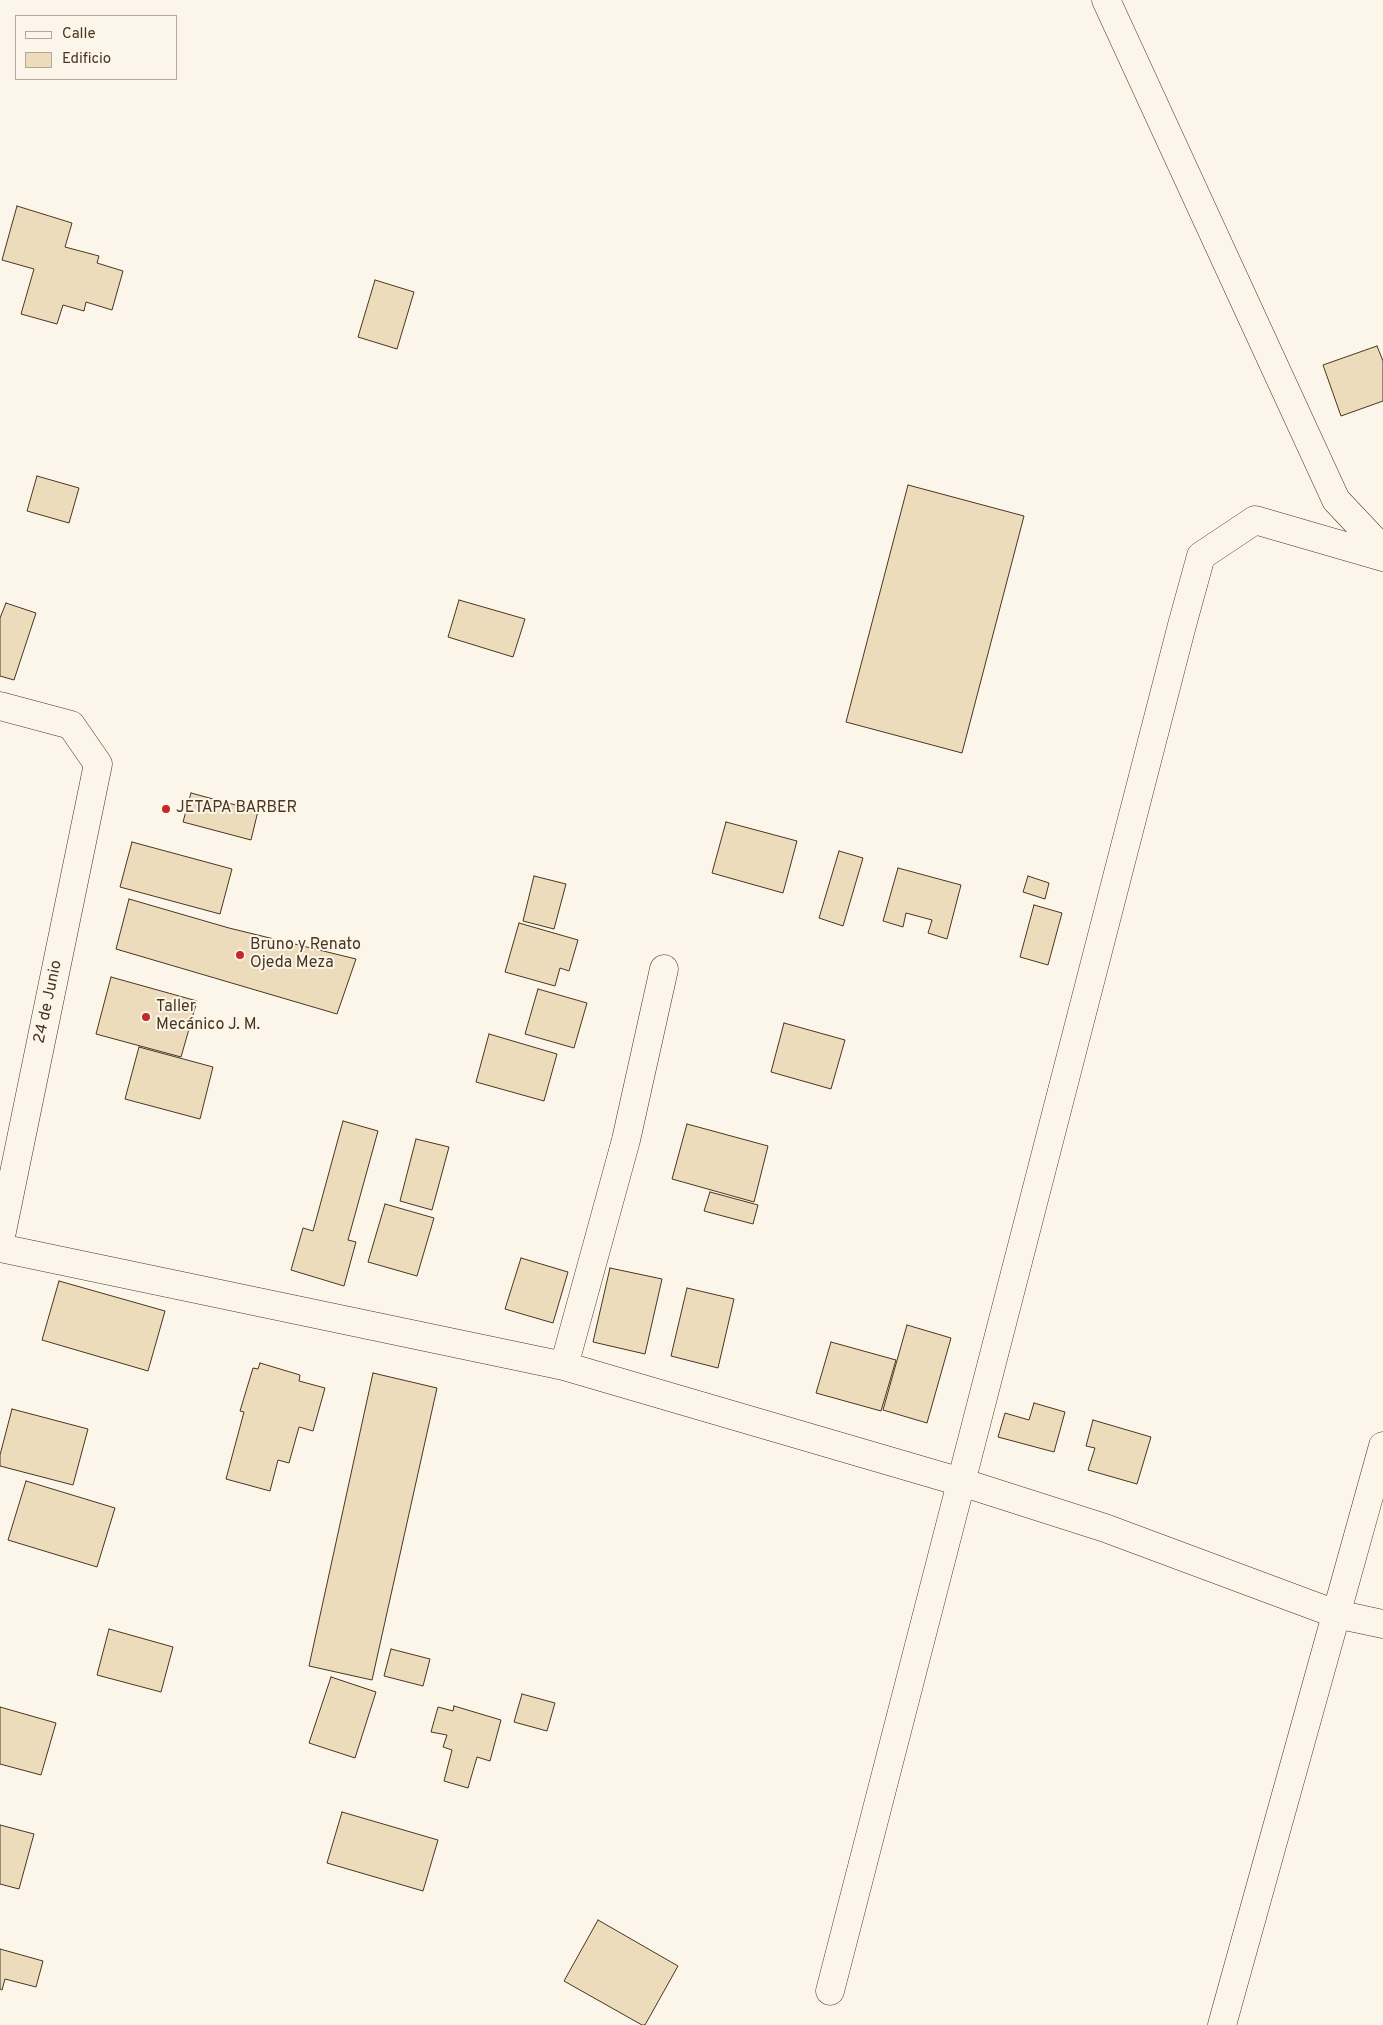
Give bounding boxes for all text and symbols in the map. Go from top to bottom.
legend [15,15,178,80]
text: Calle [62,25,96,44]
text: Edificio [62,50,111,69]
place label: JETAPA BARBER [176,799,297,819]
marker: JETAPA BARBER [160,803,172,815]
place label: Bruno y Renato Ojeda Meza [250,936,361,974]
marker: Bruno y Renato Ojeda Meza [234,949,246,961]
street label: 24 de Junio [31,959,67,1045]
place label: Taller Mecánico J. M. [156,998,260,1036]
marker: Taller Mecánico J. M. [140,1011,152,1023]

